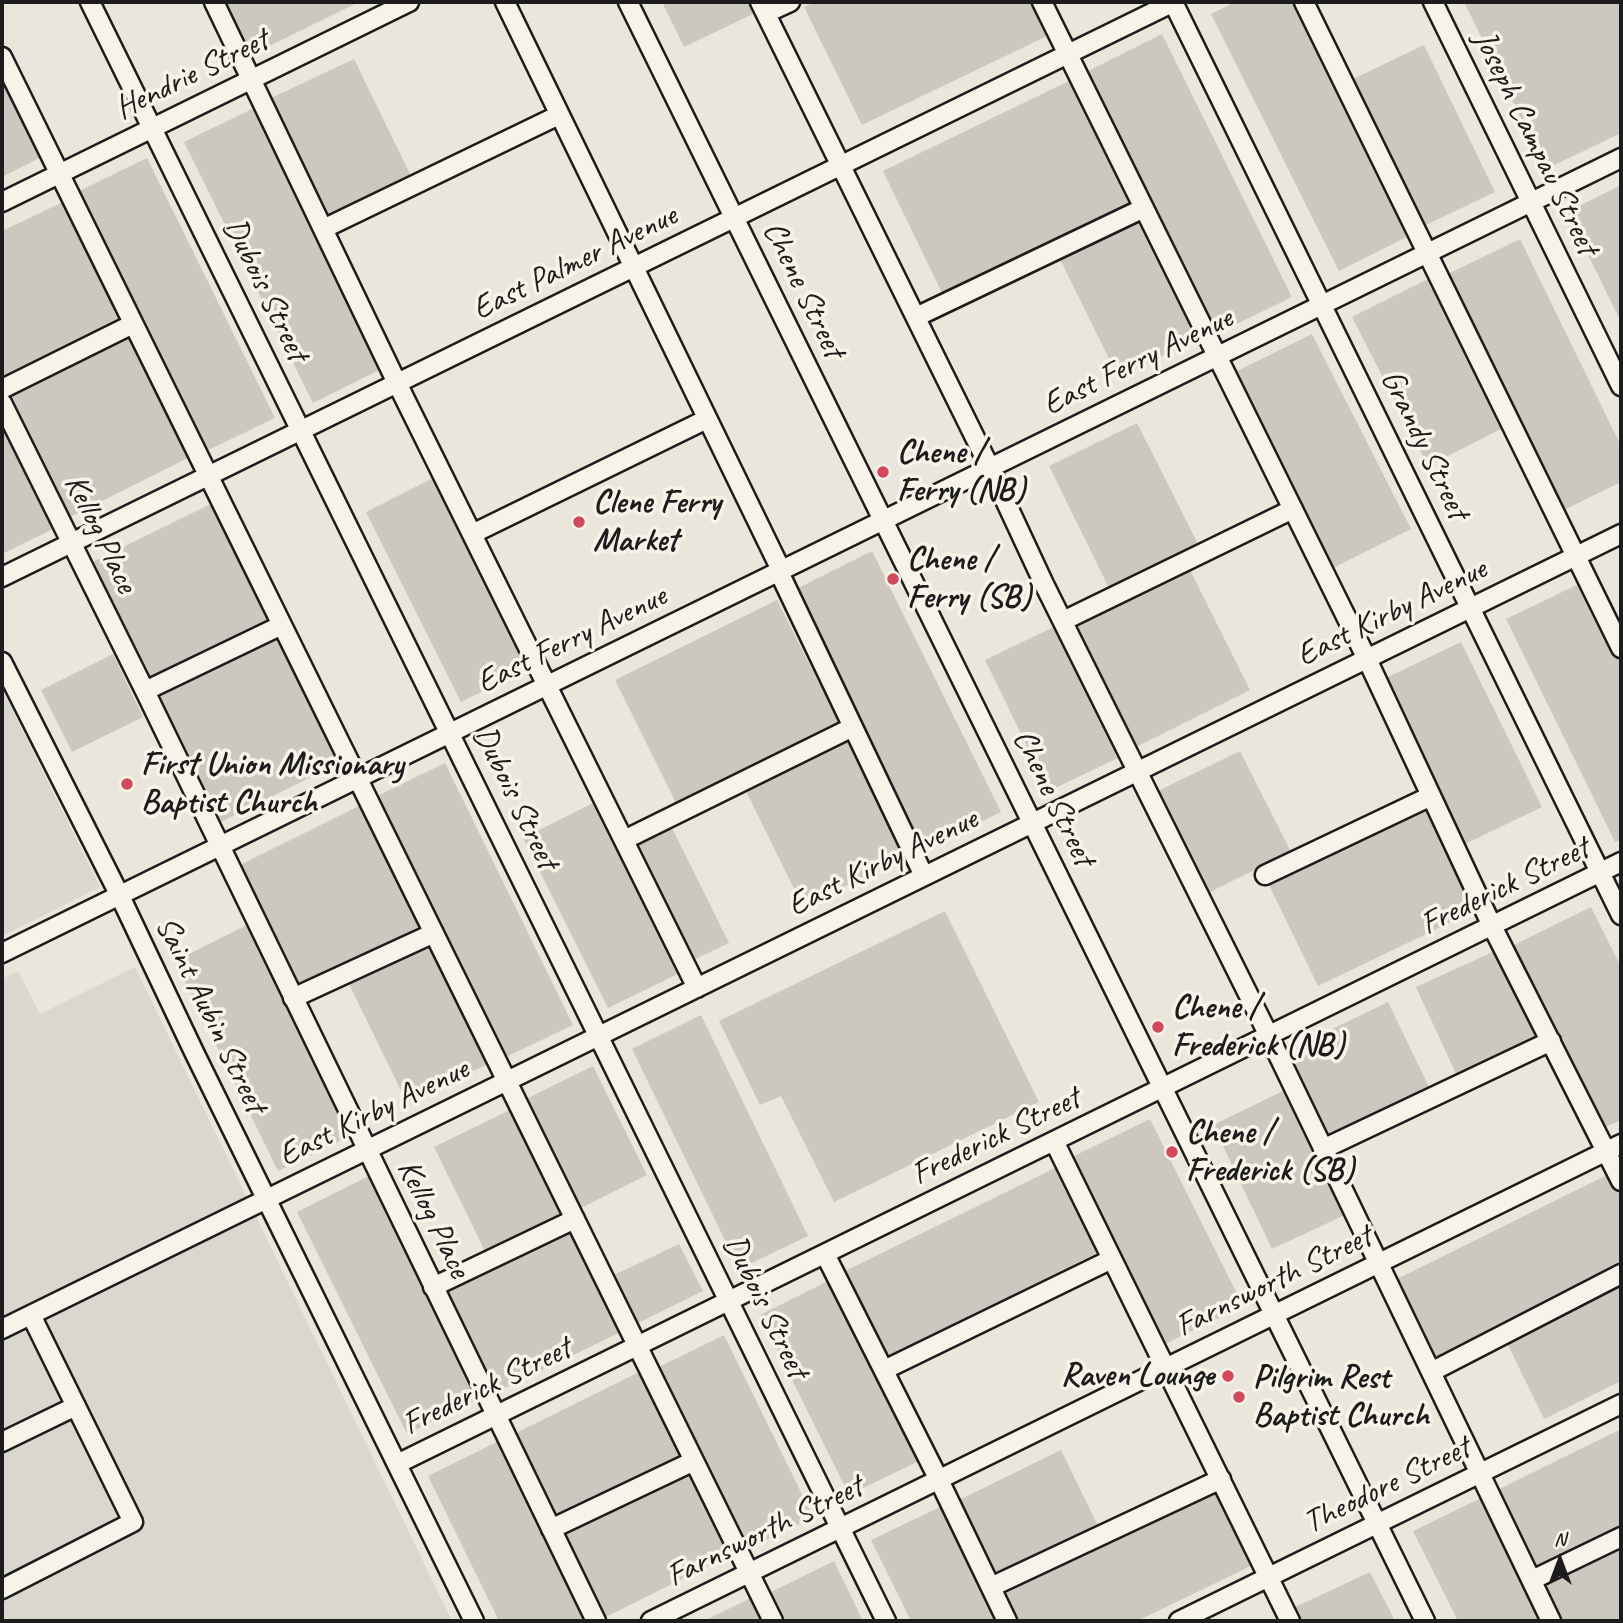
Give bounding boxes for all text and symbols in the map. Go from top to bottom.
street label: Hendrie Street [109,21,275,129]
street label: Joseph Campau Street [1463,24,1607,262]
street label: East Palmer Avenue [466,196,684,330]
street label: Dubois Street [213,212,317,368]
street label: Chene Street [753,215,853,365]
street label: East Ferry Avenue [1037,299,1239,425]
street label: Grandy Street [1371,364,1477,526]
place label: Chene / Ferry (NB) [897,433,1025,511]
marker: Chene / Ferry (NB) [875,464,891,480]
street label: Kellog Place [54,468,146,600]
place label: Clene Ferry Market [593,483,721,561]
marker: Clene Ferry Market [571,514,587,530]
place label: Chene / Ferry (SB) [907,540,1031,618]
street label: East Kirby Avenue [1291,550,1493,676]
marker: Chene / Ferry (SB) [885,571,901,587]
street label: East Ferry Avenue [471,577,673,703]
street label: Dubois Street [463,720,567,876]
street label: Chene Street [1003,723,1103,873]
place label: First Union Missionary Baptist Church [141,745,403,823]
marker: First Union Missionary Baptist Church [119,776,135,792]
street label: East Kirby Avenue [782,800,984,926]
street label: Frederick Street [1414,829,1596,945]
street label: Saint Aubin Street [145,910,275,1120]
place label: Chene / Frederick (NB) [1172,988,1344,1066]
marker: Chene / Frederick (NB) [1150,1019,1166,1035]
street label: East Kirby Avenue [273,1050,475,1176]
street label: Frederick Street [905,1079,1087,1195]
place label: Chene / Frederick (SB) [1186,1113,1354,1191]
marker: Chene / Frederick (SB) [1164,1144,1180,1160]
street label: Kellog Place [387,1153,479,1285]
street label: Farnsworth Street [1170,1217,1378,1347]
street label: Dubois Street [713,1229,817,1385]
street label: Frederick Street [396,1329,578,1445]
place label: Raven Lounge [1061,1356,1214,1396]
place label: Pilgrim Rest Baptist Church [1253,1358,1429,1436]
marker: Raven Lounge [1220,1368,1236,1384]
marker: Pilgrim Rest Baptist Church [1231,1389,1247,1405]
street label: Theodore Street [1297,1429,1477,1543]
street label: Farnsworth Street [661,1467,869,1597]
north arrow [1525,1525,1595,1595]
text: N [1554,1527,1566,1551]

